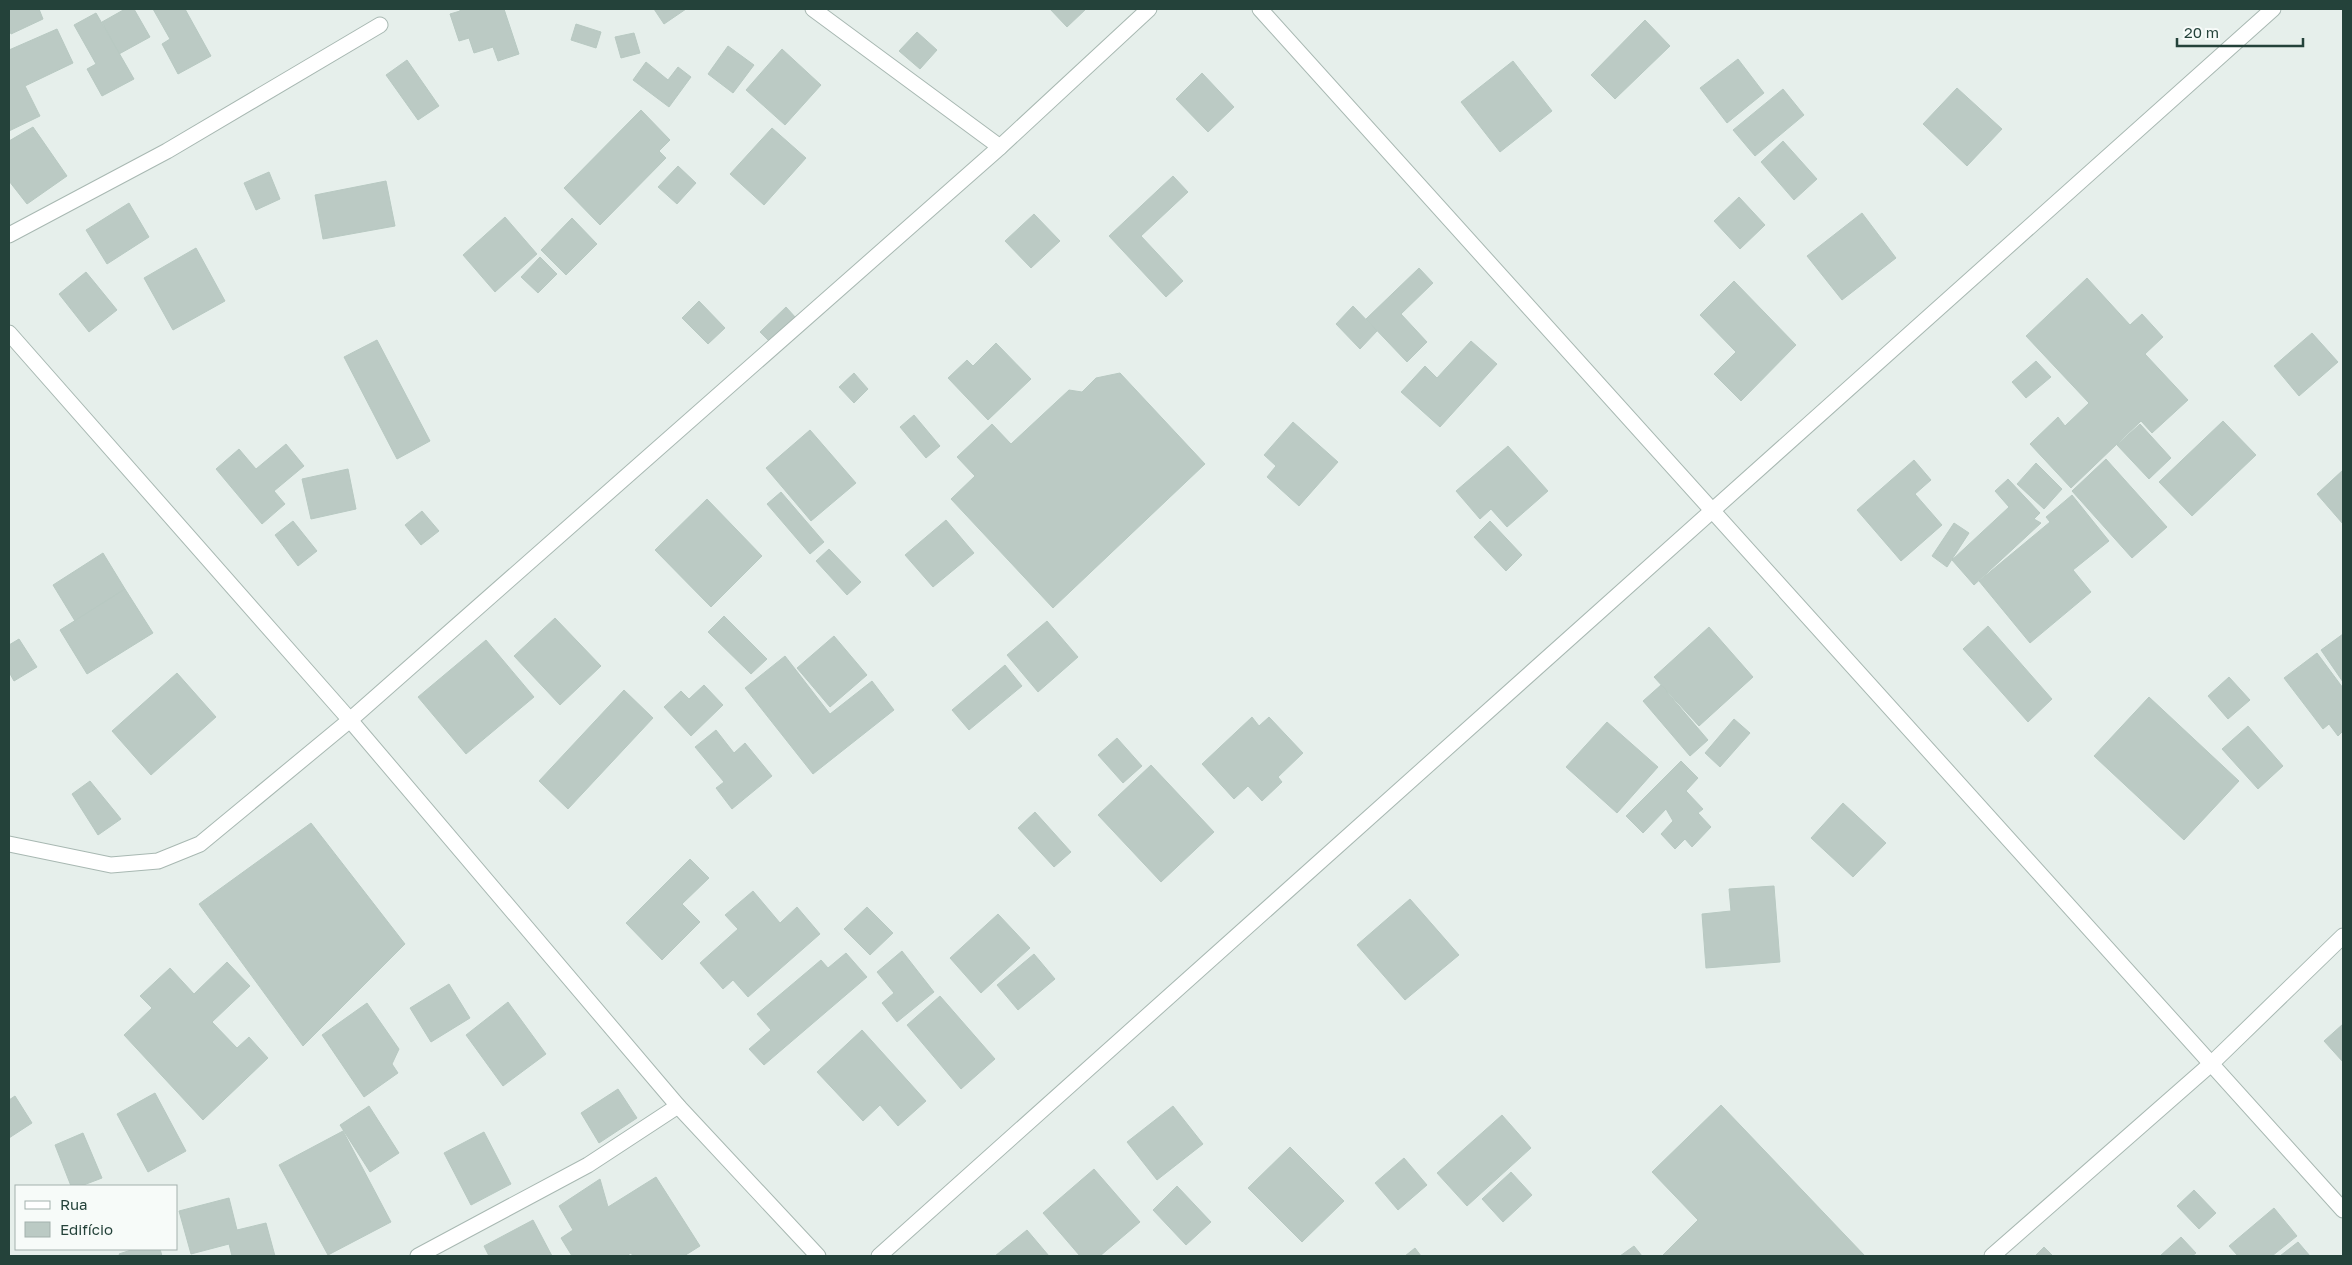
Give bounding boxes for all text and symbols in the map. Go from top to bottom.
scale bar [2177,15,2303,47]
text: 20 m [2184,23,2219,41]
legend [15,1185,178,1250]
text: Rua [60,1195,87,1213]
text: Edifício [60,1220,113,1238]

